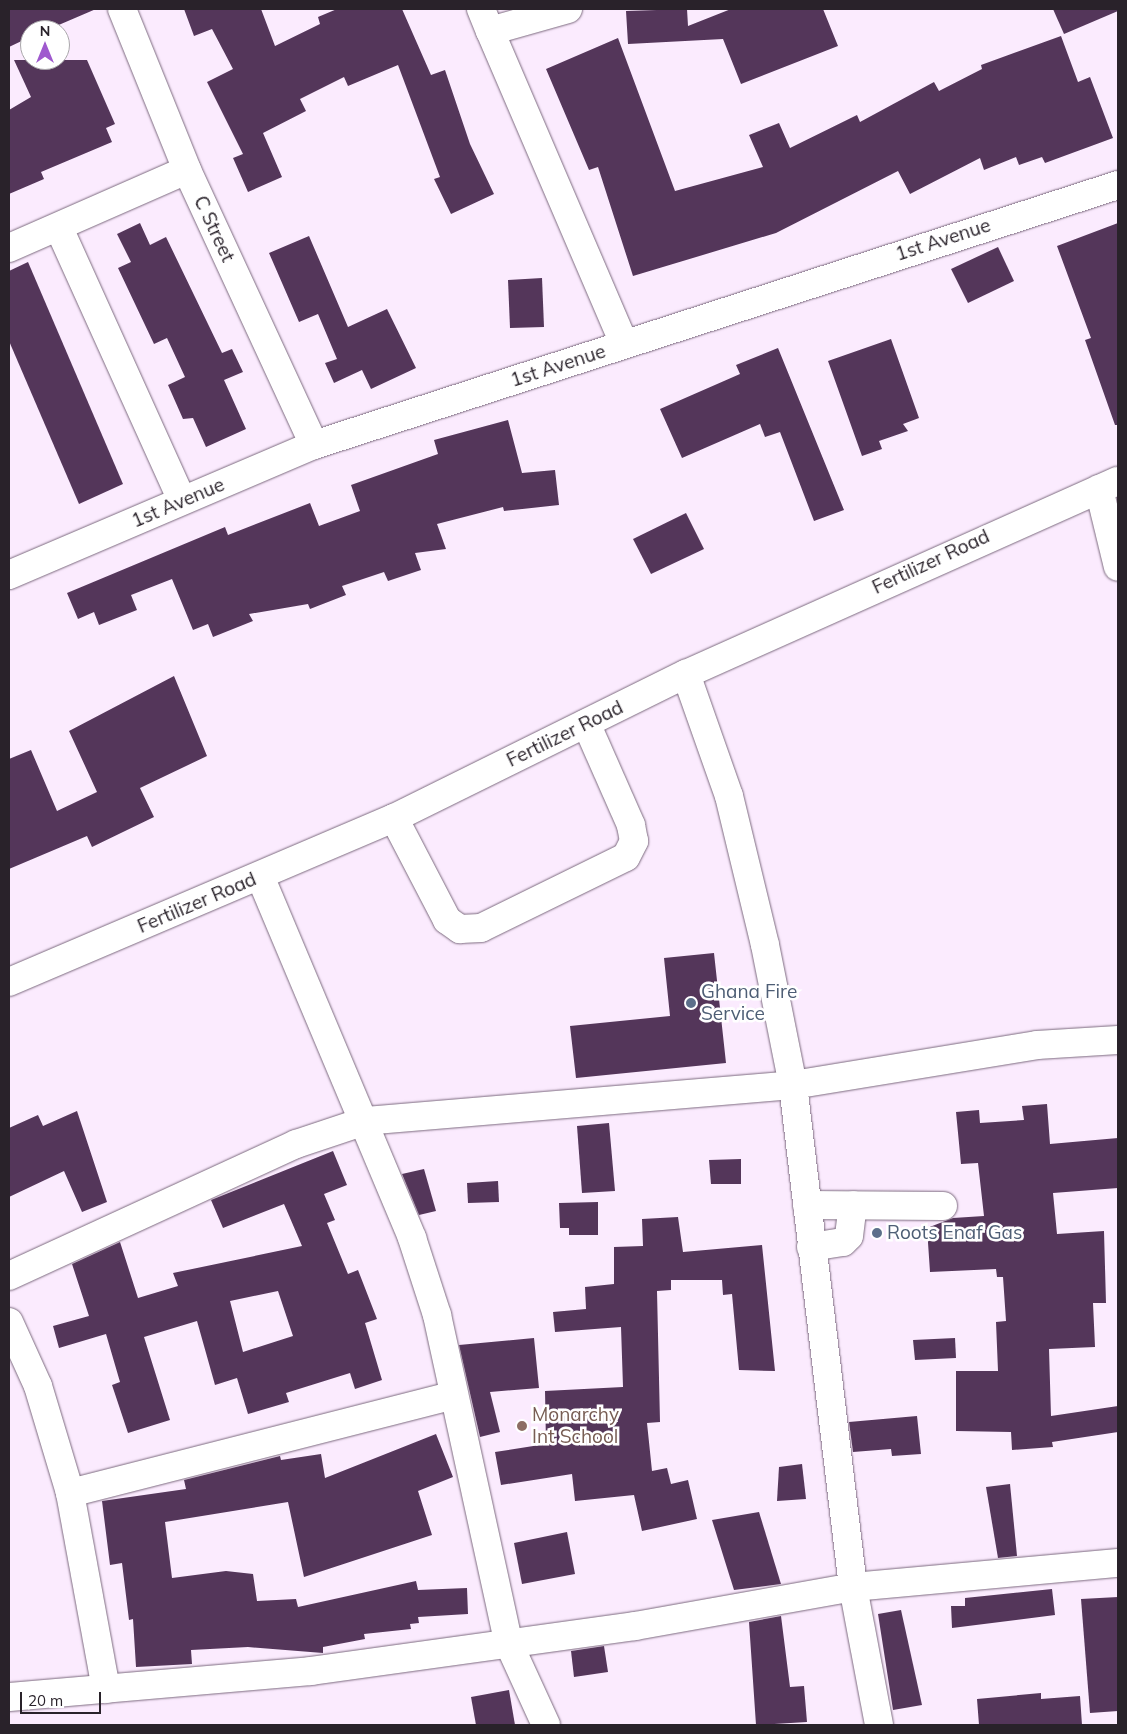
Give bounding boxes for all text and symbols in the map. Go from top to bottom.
north arrow [20,20,70,70]
text: N [40,22,50,40]
street label: C Street [189,192,239,266]
street label: 1st Avenue [893,214,993,266]
street label: 1st Avenue [508,340,608,392]
street label: 1st Avenue [128,473,228,533]
street label: Fertilizer Road [869,525,993,599]
street label: Fertilizer Road [503,696,627,772]
street label: Fertilizer Road [134,868,260,938]
place label: Ghana Fire Service [701,981,797,1025]
marker: Ghana Fire Service [685,997,697,1009]
place label: Roots Enaf Gas [887,1222,1022,1244]
marker: Roots Enaf Gas [871,1227,883,1239]
place label: Monarchy Int School [532,1404,619,1448]
marker: Monarchy Int School [516,1420,528,1432]
scale bar [22,1682,104,1714]
text: 20 m [28,1691,63,1710]

